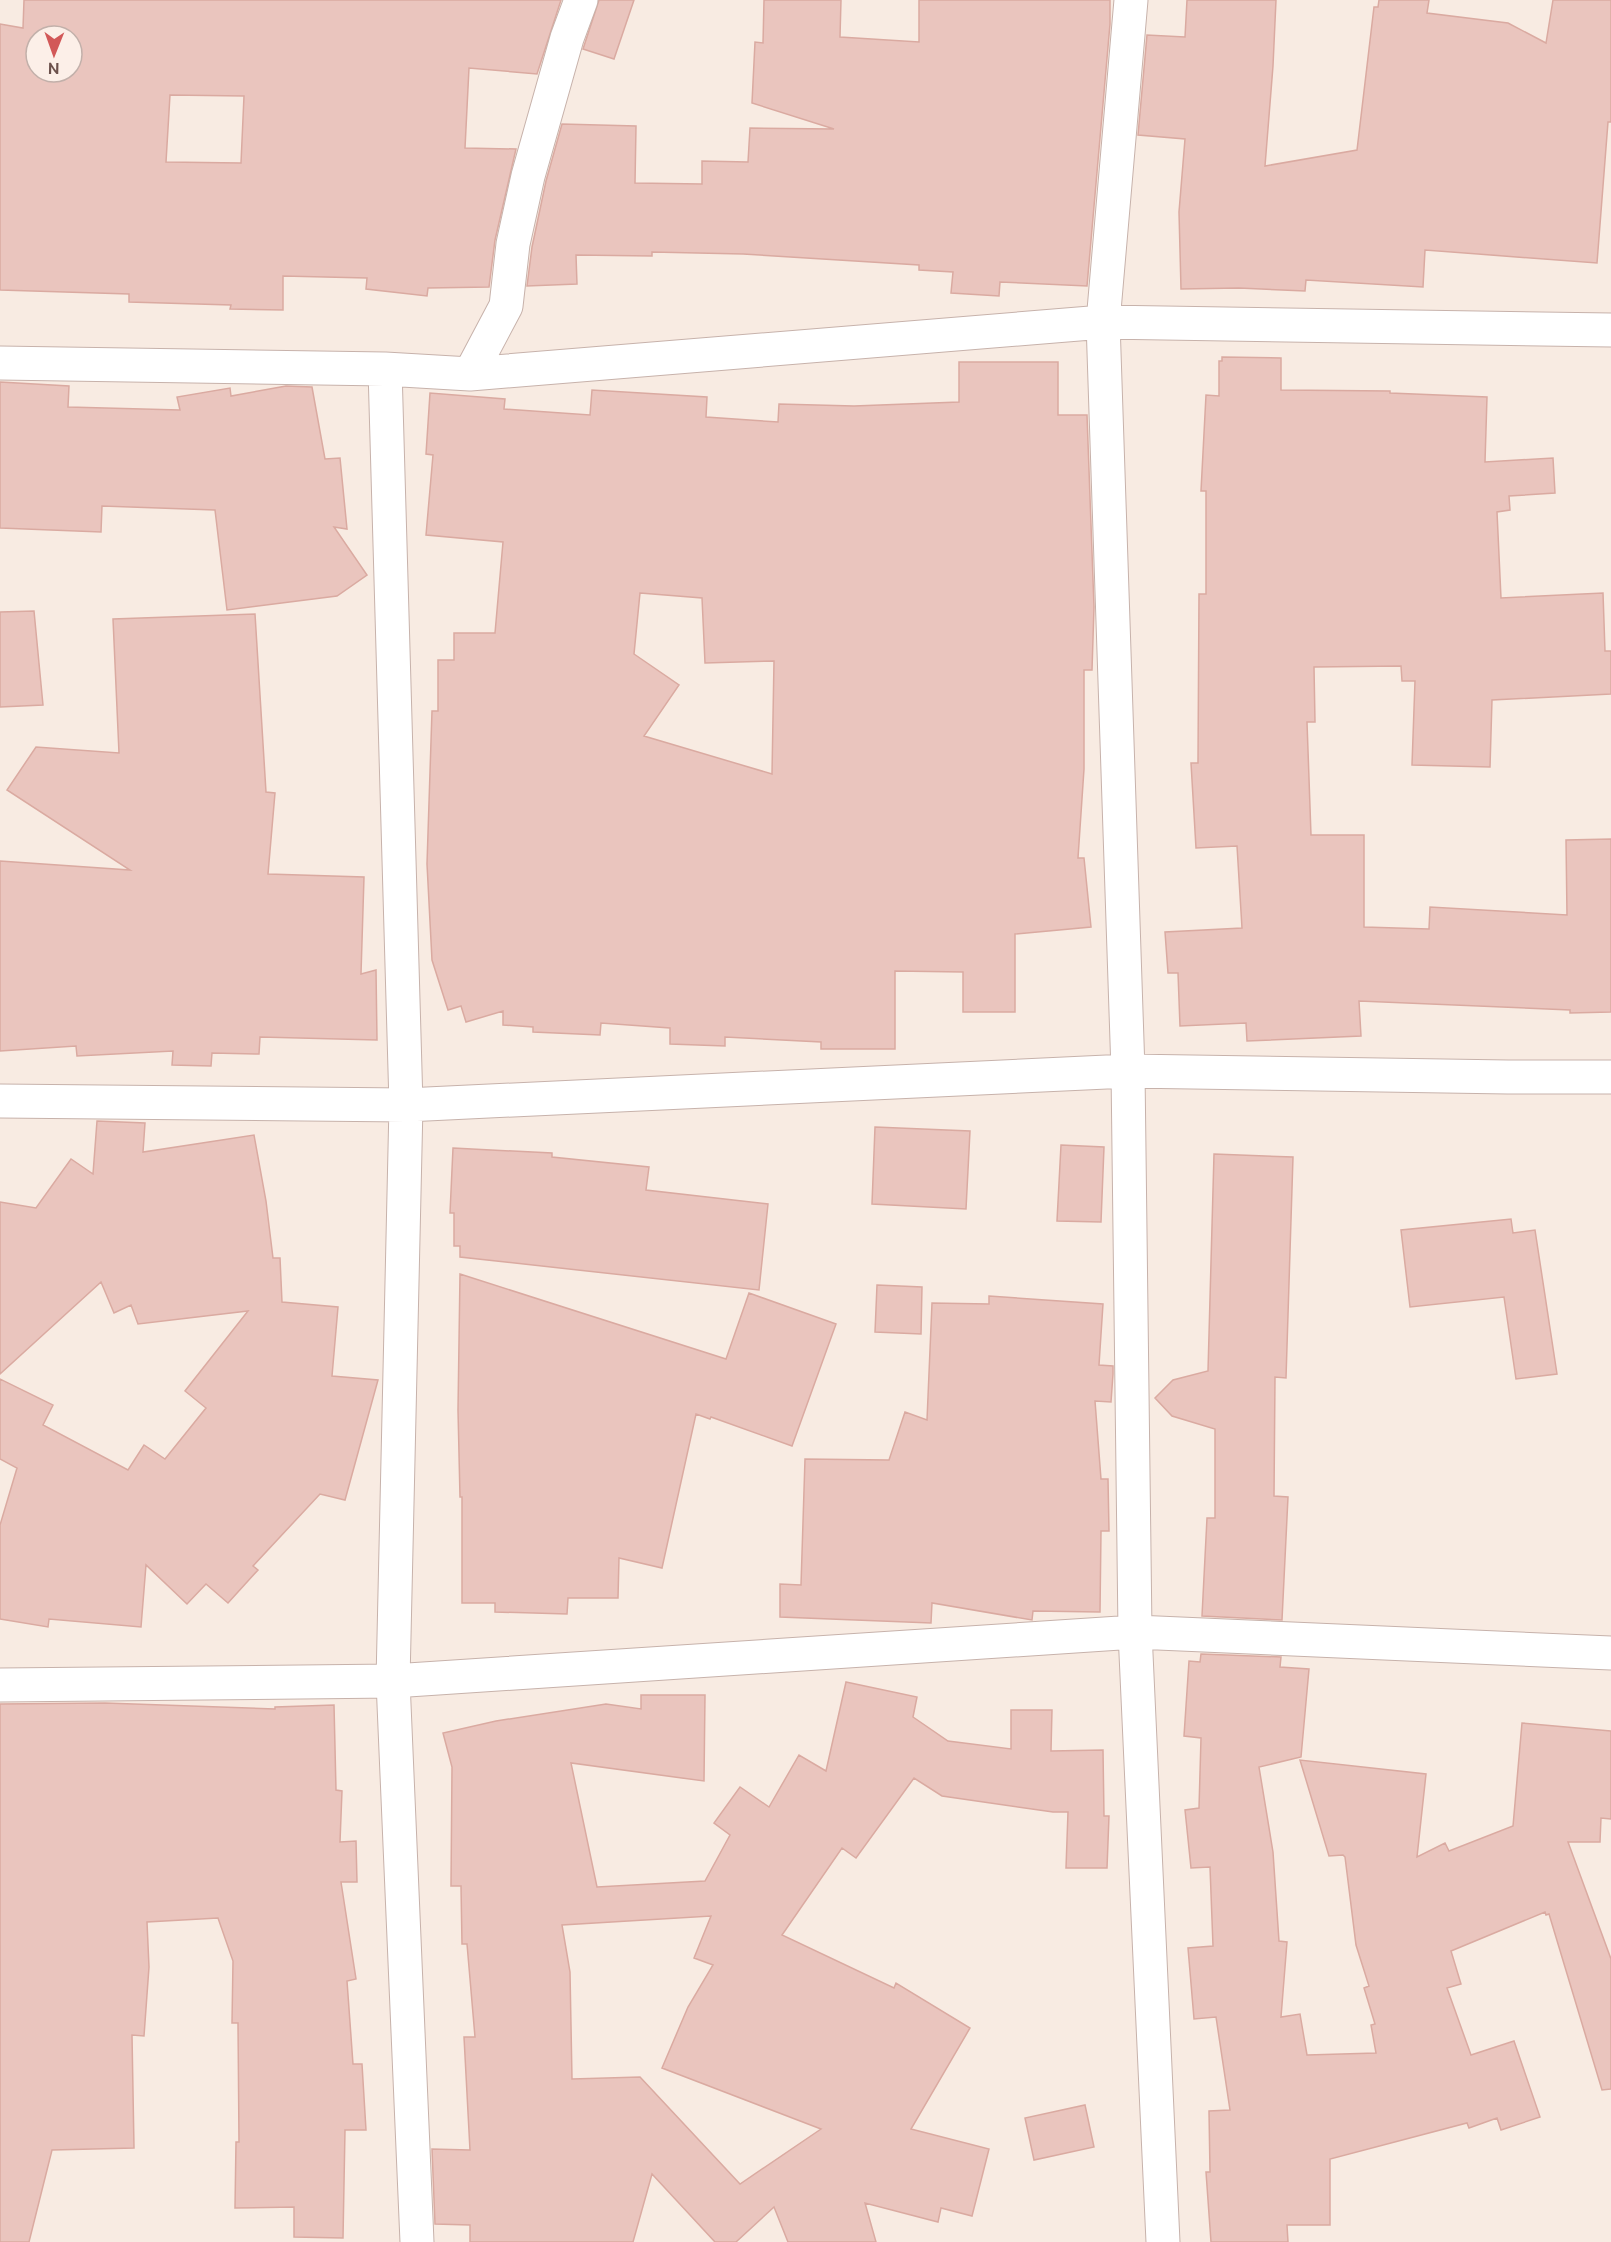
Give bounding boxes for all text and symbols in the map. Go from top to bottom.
north arrow [24,24,84,84]
text: N [48,60,60,78]

